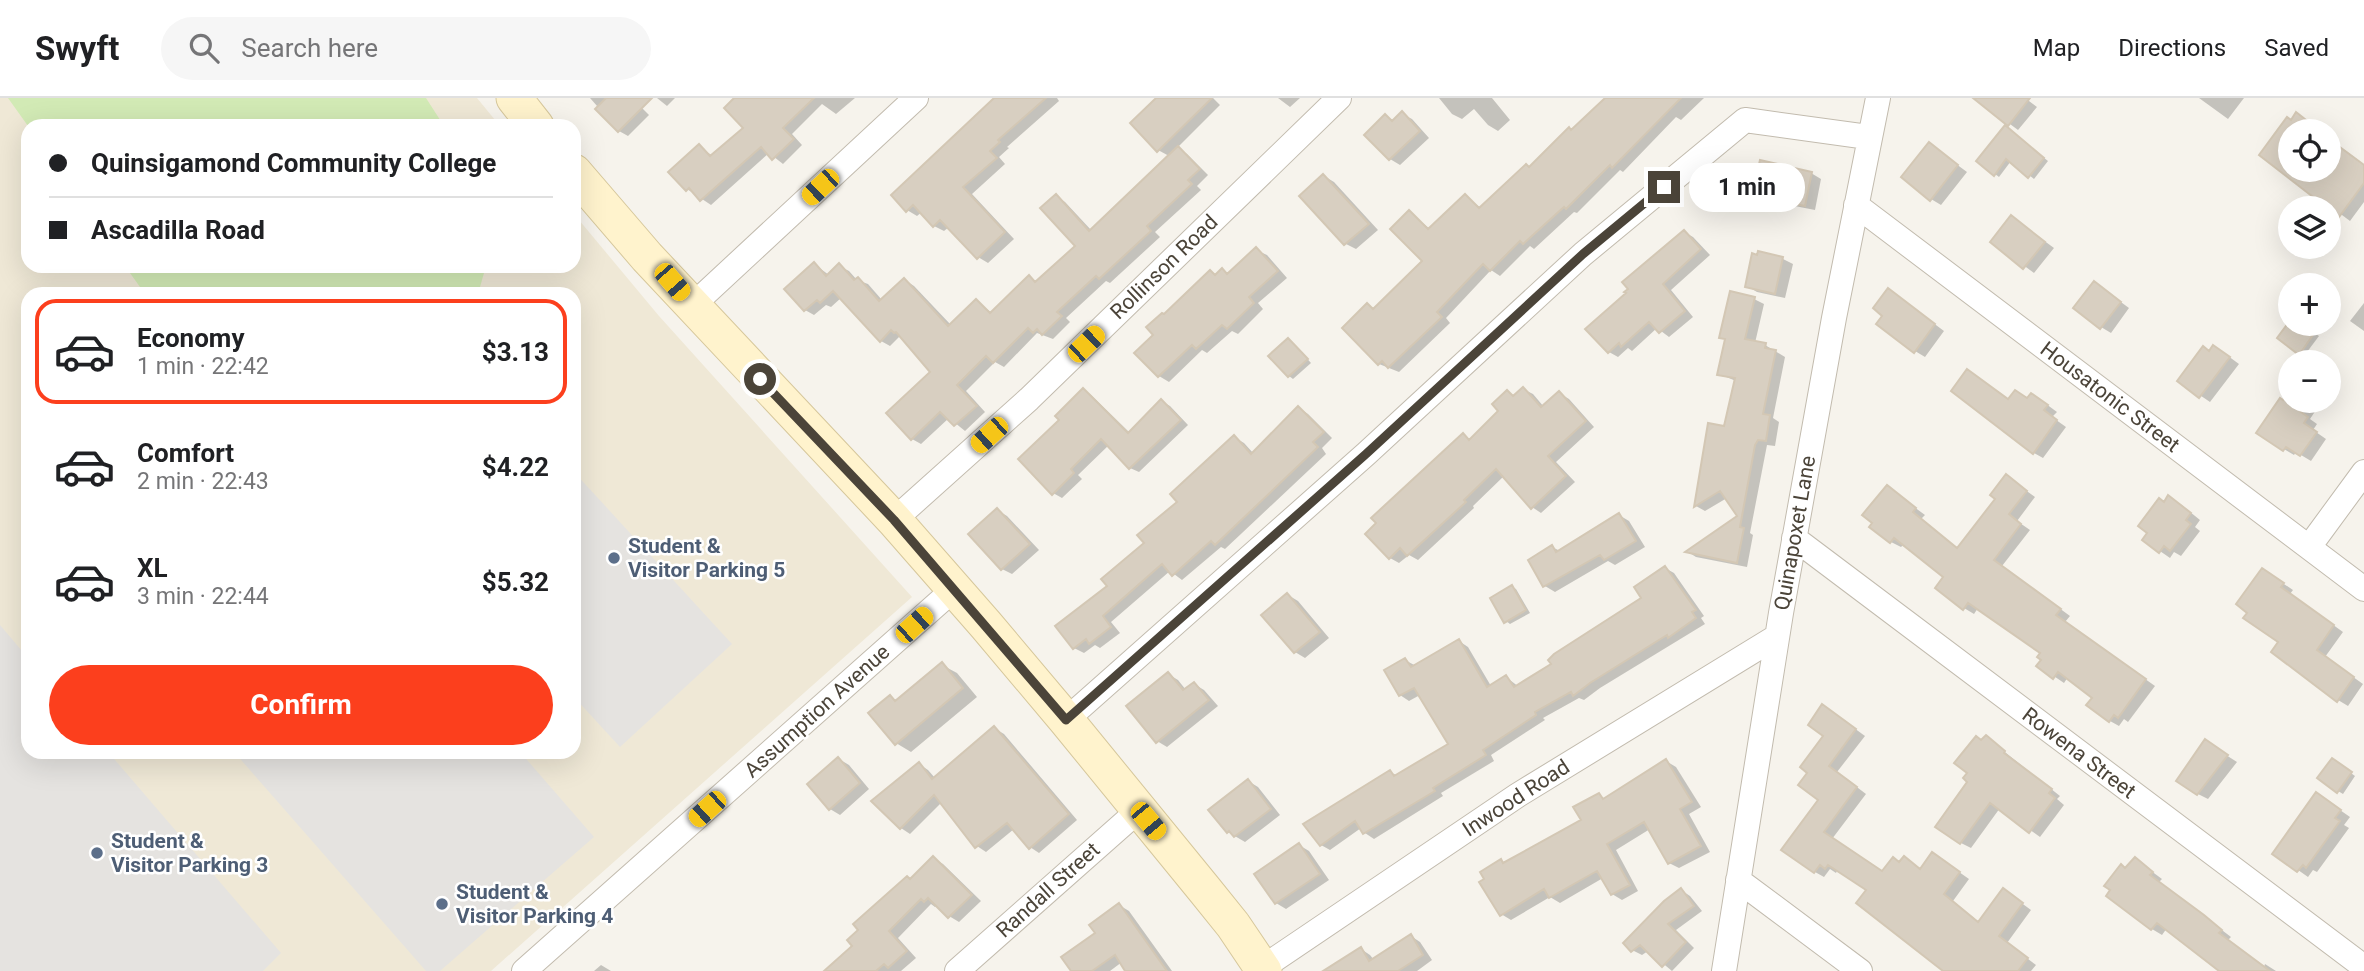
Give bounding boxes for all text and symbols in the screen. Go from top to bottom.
search box [161,17,651,80]
text: Swyft [35,29,119,68]
icon: search [185,29,223,67]
text: Search here [241,33,378,63]
text: Map [2033,34,2080,62]
text: Directions [2118,34,2226,62]
text: Saved [2264,34,2329,62]
map controls [2278,119,2341,413]
button: locate [2278,119,2341,182]
text: Quinsigamond Community College [91,148,496,178]
callout: 1 min [1688,162,1804,212]
car [798,165,843,209]
route end [1648,171,1680,203]
text: 1 min [1718,174,1776,201]
button: layers [2278,196,2341,259]
street label: Rollinson Road [1105,210,1223,324]
text: Ascadilla Road [91,215,265,245]
car [651,259,694,305]
button: + [2278,273,2341,336]
icon: car [53,320,116,383]
car [1064,322,1109,366]
text: Economy [137,323,244,353]
text: $3.13 [482,337,549,367]
street label: Housatonic Street [2036,337,2184,457]
button: − [2278,350,2341,413]
text: 1 min · 22:42 [137,353,269,380]
route start [744,363,776,395]
car [967,413,1012,457]
icon: car [53,435,116,498]
text: Comfort [137,438,234,468]
text: $4.22 [482,452,549,482]
street label: Quinapoxet Lane [1770,454,1820,612]
text: 2 min · 22:43 [137,468,269,495]
place label: Student & Visitor Parking 5 [628,534,785,582]
icon: car [53,550,116,613]
marker: Student & Visitor Parking 5 [606,550,622,566]
text: XL [137,553,168,583]
text: $5.32 [482,567,549,597]
text: 3 min · 22:44 [137,583,269,610]
car [892,603,937,647]
street label: Assumption Avenue [740,640,894,782]
button: Confirm [49,665,553,745]
street label: Rowena Street [2018,703,2140,803]
street label: Inwood Road [1458,755,1574,841]
car [685,787,730,831]
car [1127,798,1170,844]
place label: Student & Visitor Parking 3 [111,829,268,877]
street label: Randall Street [992,837,1104,942]
marker: Student & Visitor Parking 3 [89,845,105,861]
place label: Student & Visitor Parking 4 [456,880,613,928]
marker: Student & Visitor Parking 4 [434,896,450,912]

